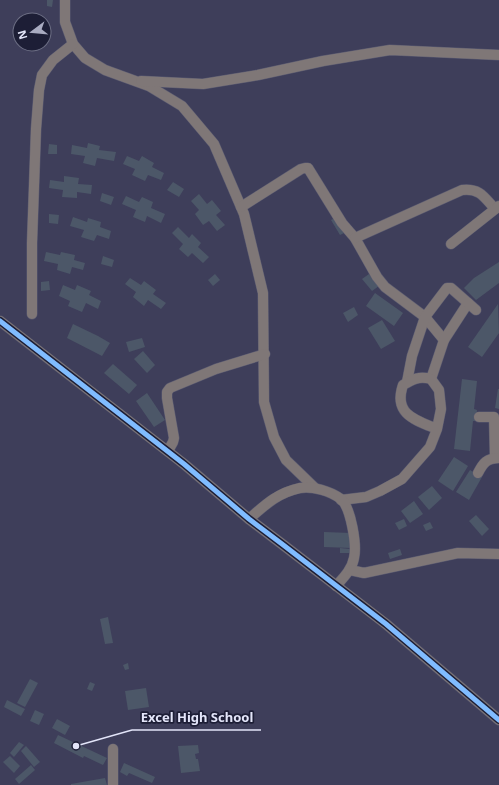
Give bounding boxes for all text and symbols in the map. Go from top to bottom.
north arrow [12,12,52,52]
text: N [13,29,30,41]
callout: Excel High School [132,705,261,730]
text: Excel High School [141,708,253,726]

